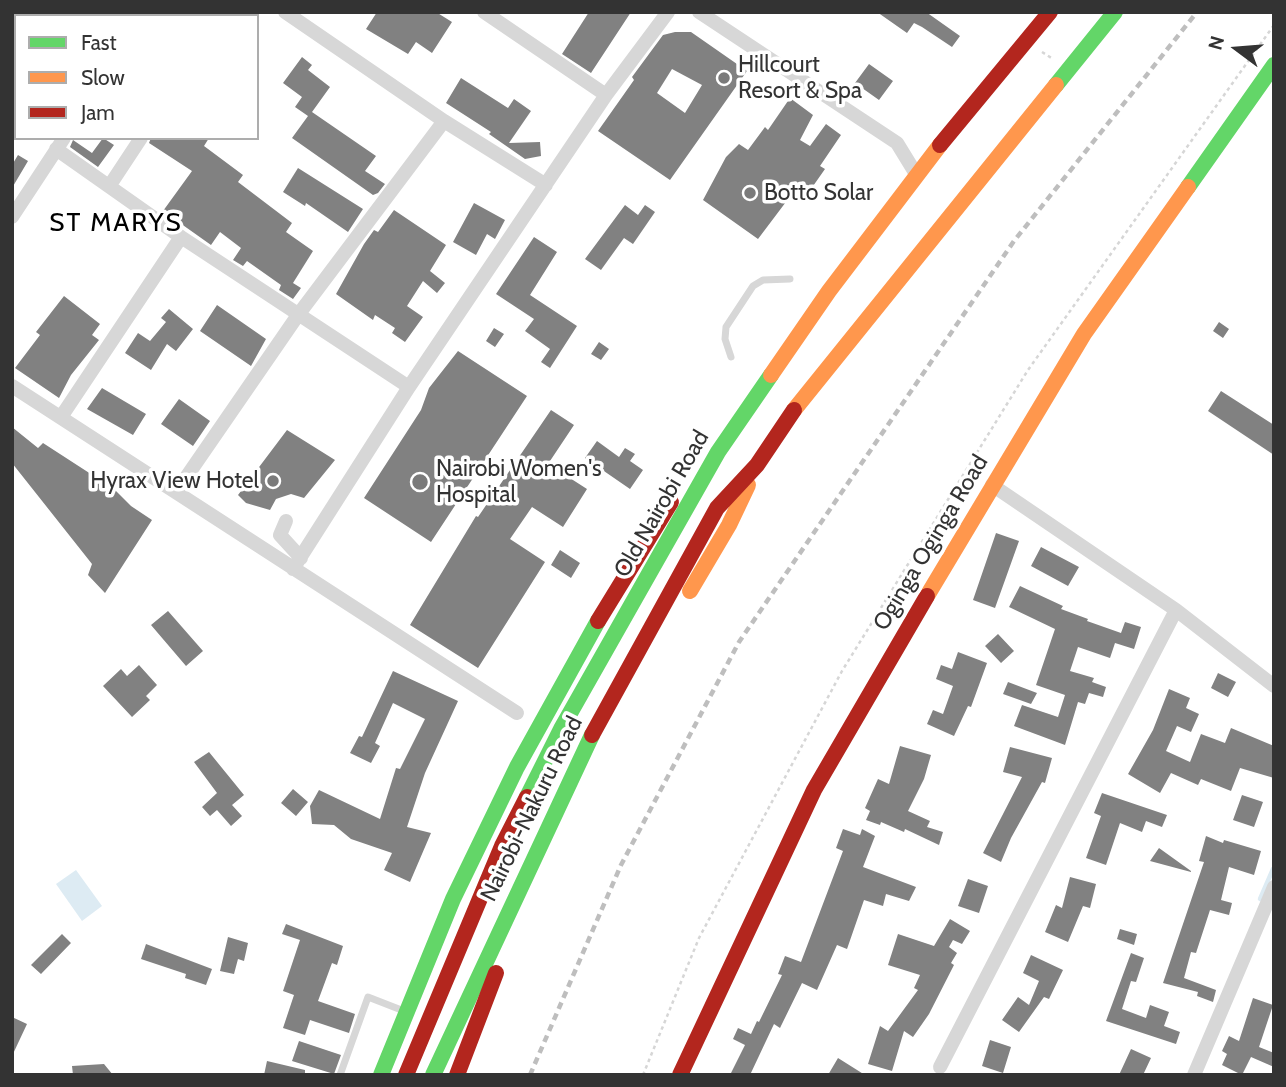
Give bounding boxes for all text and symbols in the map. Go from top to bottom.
legend [14,14,259,140]
north arrow [1202,14,1272,84]
text: Fast [81,30,117,55]
text: N [1203,33,1229,53]
place label: Hillcourt Resort & Spa [738,51,862,105]
text: Slow [81,65,125,90]
marker: Hillcourt Resort & Spa [716,70,732,86]
text: Jam [81,100,115,125]
place label: Botto Solar [764,179,873,207]
marker: Botto Solar [742,185,758,201]
district label: ST MARYS [50,207,182,239]
street label: Old Nairobi Road [609,426,715,582]
street label: Oginga Oginga Road [868,450,994,636]
place label: Nairobi Women's Hospital [436,455,601,509]
place label: Hyrax View Hotel [90,467,259,495]
marker: Nairobi Women's Hospital [410,472,430,492]
marker: Hyrax View Hotel [265,473,281,489]
street label: Nairobi-Nakuru Road [475,712,589,906]

